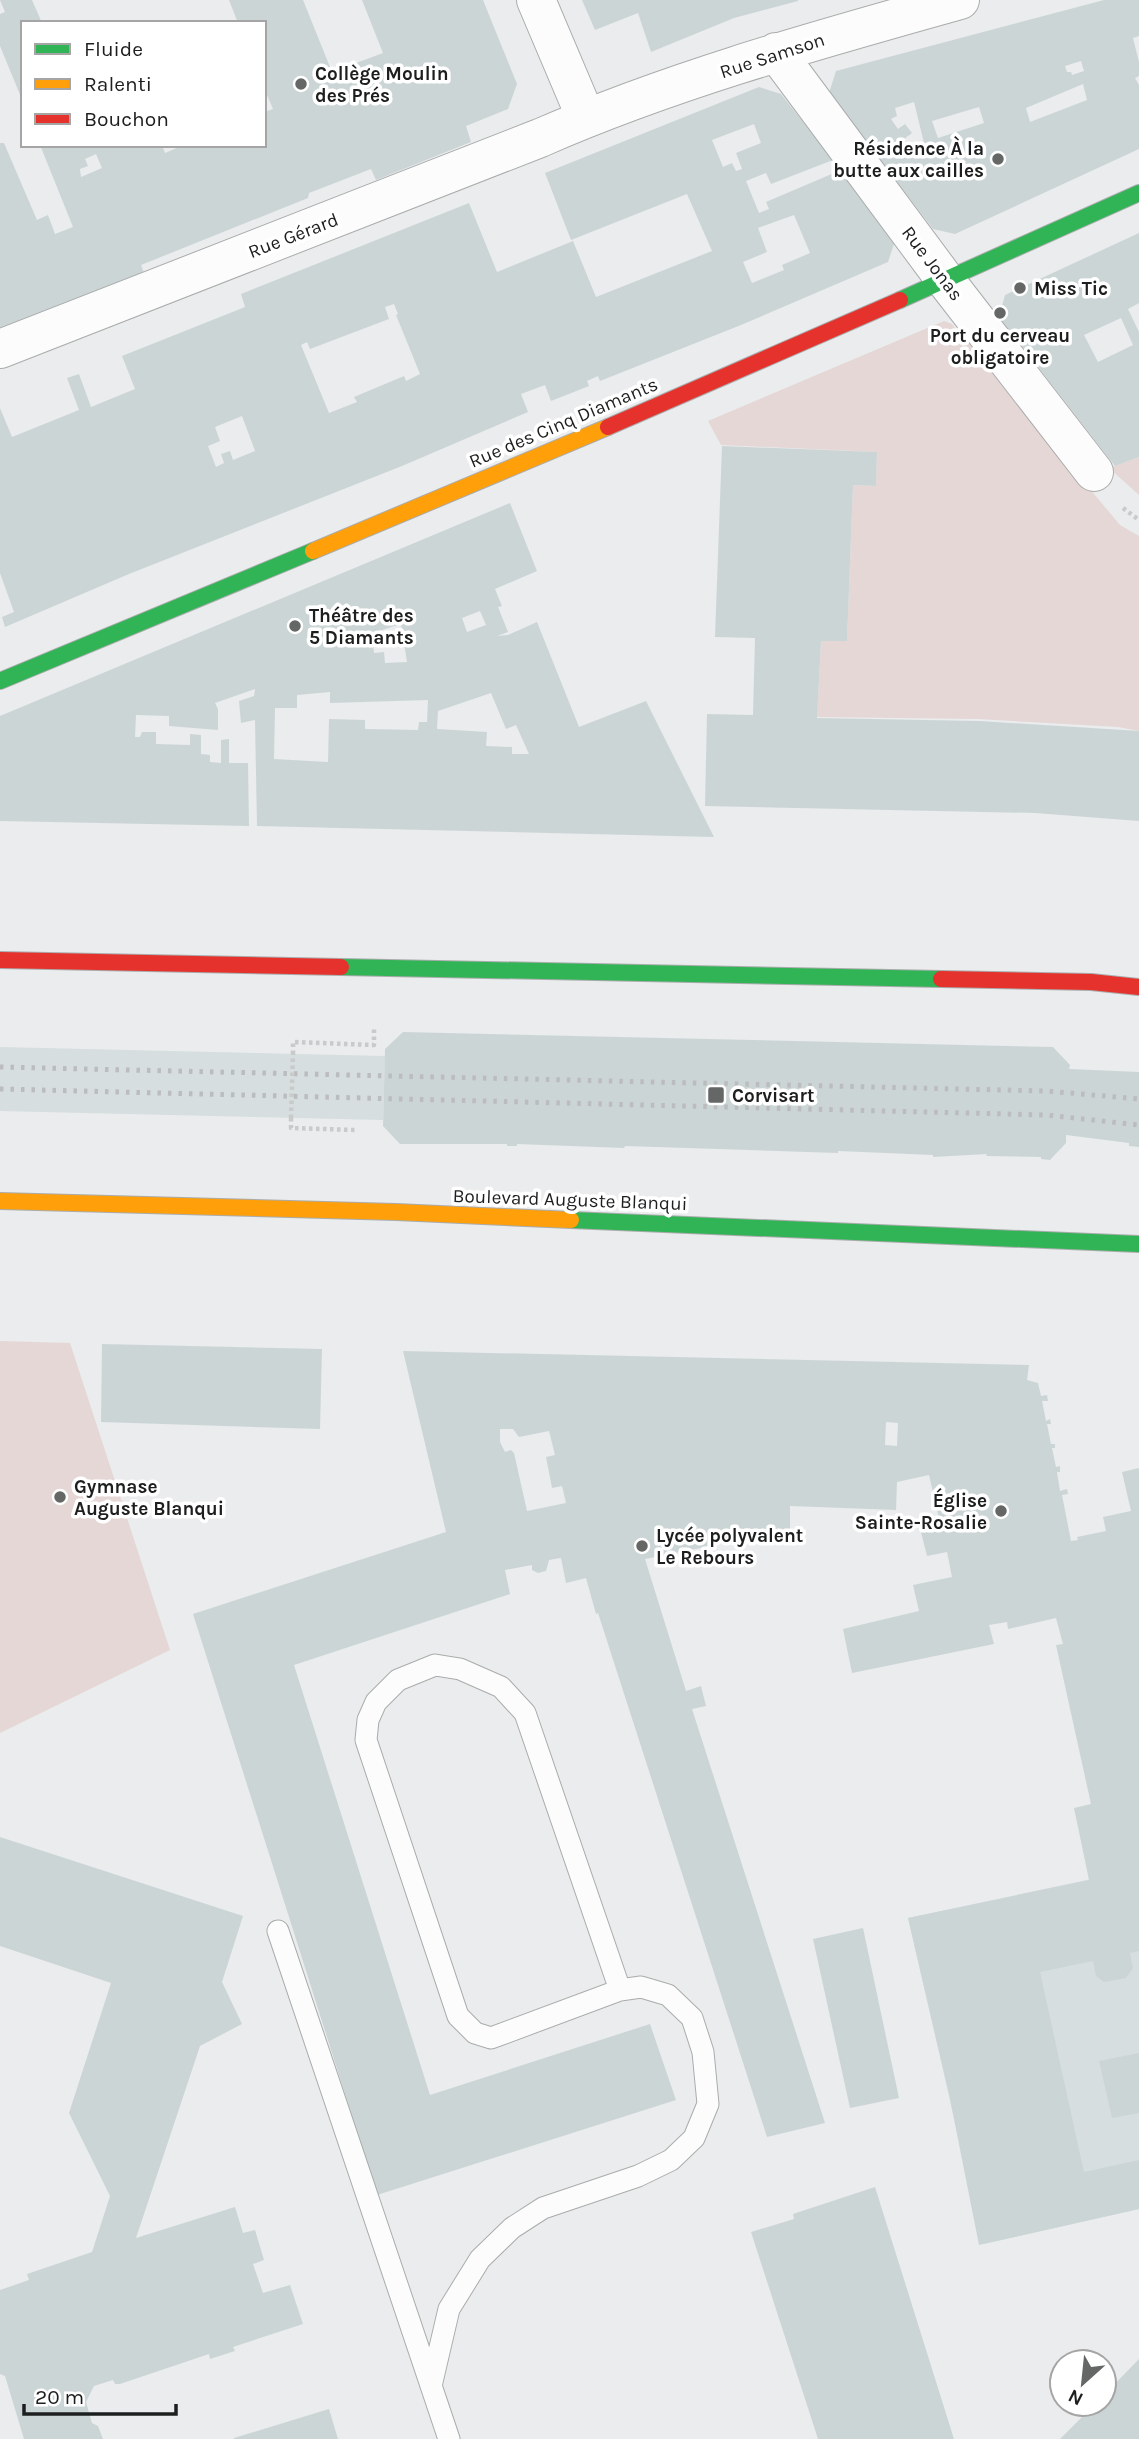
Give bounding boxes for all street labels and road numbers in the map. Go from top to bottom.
street label: Rue Samson [717,29,828,83]
street label: Rue Gérard [245,209,342,263]
street label: Rue Jonas [897,222,967,305]
street label: Rue des Cinq Diamants [466,373,661,473]
street label: Boulevard Auguste Blanqui [452,1185,688,1215]

